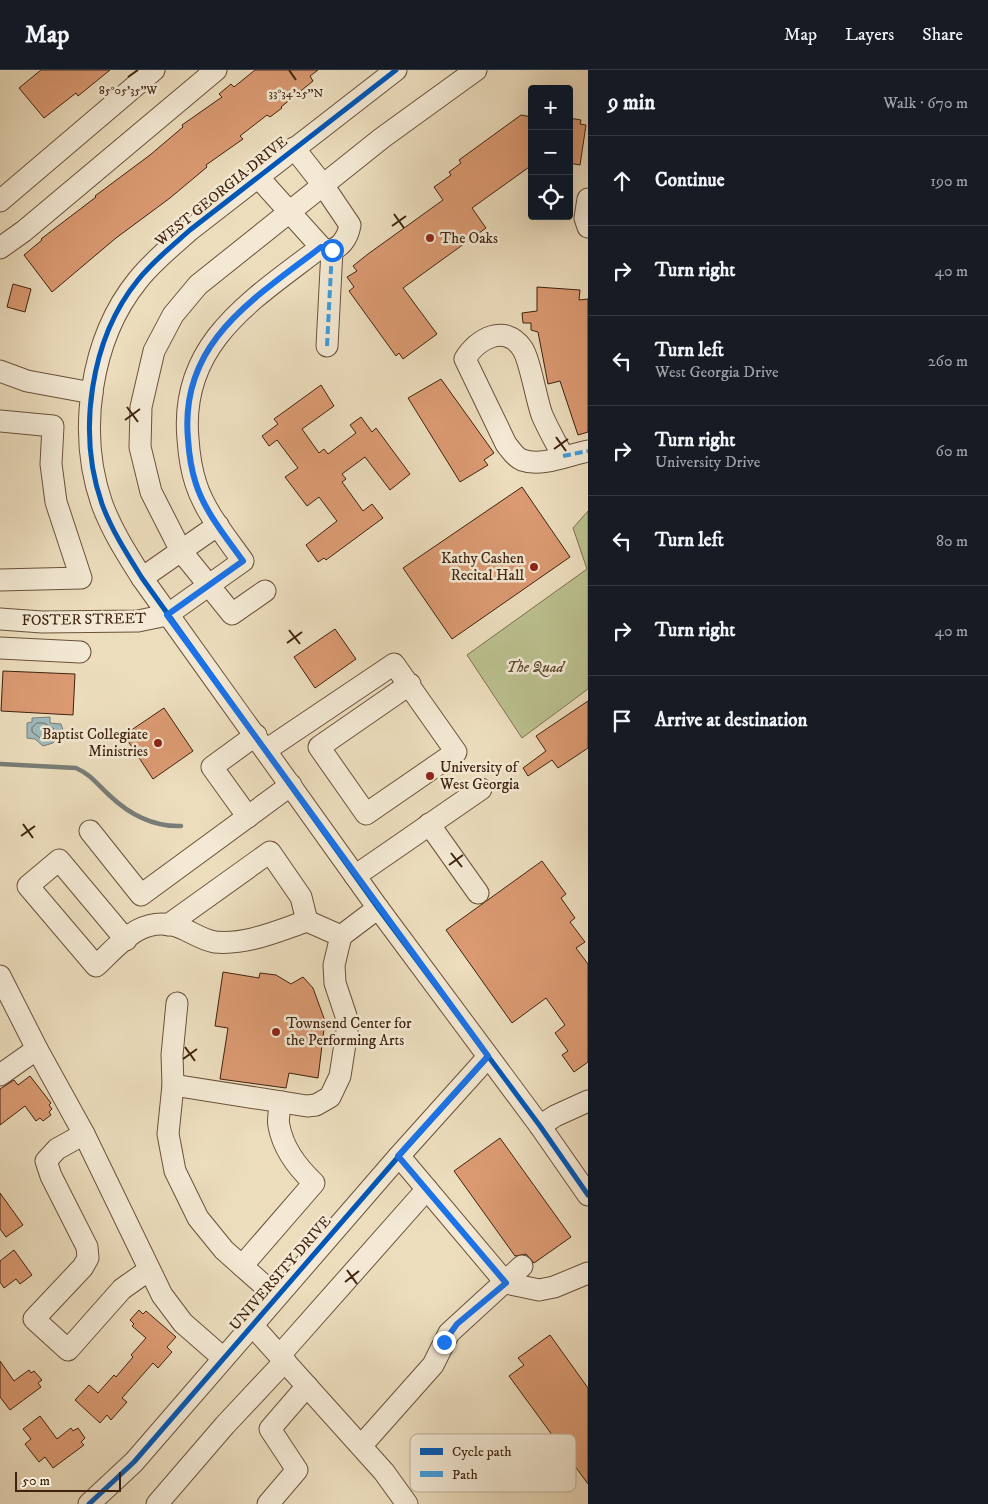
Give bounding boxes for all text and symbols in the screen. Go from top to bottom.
text: Map [25,20,69,50]
text: Map [784,24,817,46]
text: Layers [845,24,894,46]
text: Share [922,24,963,46]
text: 85°05'35"W [99,83,158,98]
map controls [528,85,573,220]
button: + [528,85,573,130]
text: 33°34'25"N [269,86,324,101]
text: 9 min [608,90,655,116]
text: Walk · 670 m [883,93,968,113]
button: − [528,130,573,175]
street label: WEST GEORGIA DRIVE [150,132,292,251]
icon: ahead [608,167,636,195]
text: Continue [655,169,725,192]
text: 190 m [930,171,968,191]
button: locate [528,175,573,220]
place label: The Oaks [440,229,498,248]
marker: The Oaks [424,232,436,244]
route start [321,239,344,262]
icon: right [608,257,636,285]
text: Turn right [655,259,735,282]
text: 40 m [935,261,968,281]
text: Turn left [655,339,724,362]
icon: left [608,347,636,375]
text: 260 m [928,351,968,371]
text: West Georgia Drive [655,362,779,382]
text: Turn right [655,429,735,452]
icon: right [608,437,636,465]
text: 60 m [936,441,968,461]
text: University Drive [655,452,760,472]
icon: left [608,527,636,555]
text: Turn left [655,529,724,552]
text: 80 m [936,531,968,551]
place label: Kathy Cashen Recital Hall [441,549,524,585]
marker: Kathy Cashen Recital Hall [528,561,540,573]
street label: FOSTER STREET [22,609,147,630]
icon: right [608,617,636,645]
text: Turn right [655,619,735,642]
text: 40 m [935,621,968,641]
park label: The Quad [506,658,566,677]
icon: arrive [608,707,636,735]
text: Arrive at destination [655,709,807,732]
place label: Baptist Collegiate Ministries [42,725,148,761]
marker: Baptist Collegiate Ministries [152,737,164,749]
place label: University of West Georgia [439,758,520,794]
marker: University of West Georgia [424,770,436,782]
place label: Townsend Center for the Performing Arts [286,1014,412,1050]
marker: Townsend Center for the Performing Arts [270,1026,282,1038]
street label: UNIVERSITY DRIVE [225,1212,336,1334]
route end [433,1331,456,1354]
legend [410,1434,576,1492]
text: Cycle path [452,1443,512,1461]
text: Path [452,1466,479,1484]
scale bar [15,1469,121,1492]
text: 50 m [22,1472,50,1490]

